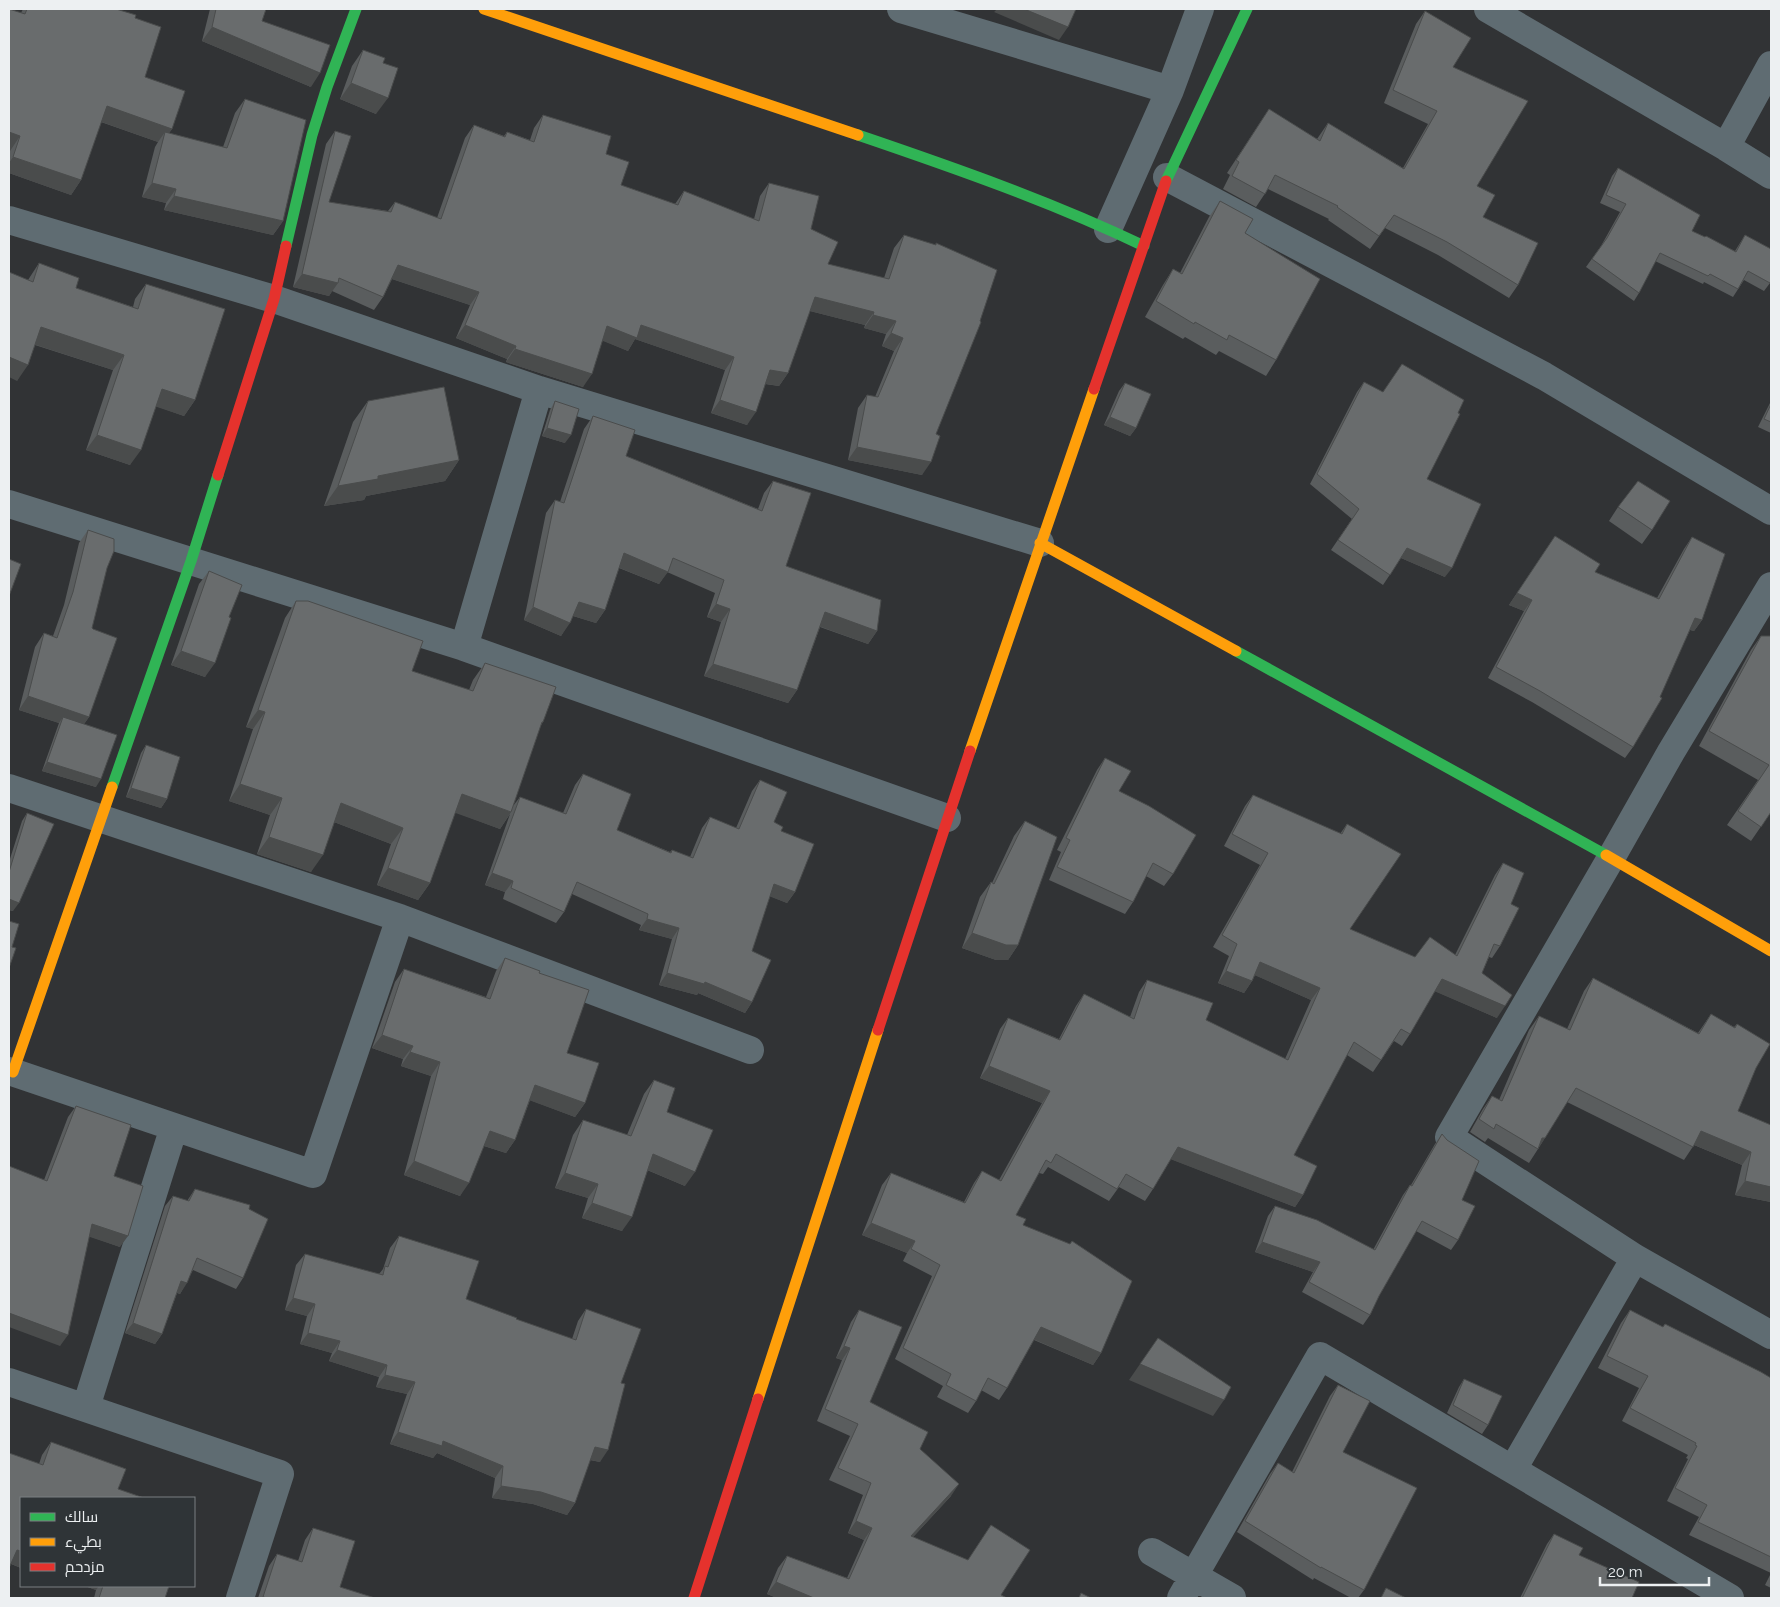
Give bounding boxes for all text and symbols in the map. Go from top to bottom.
legend [20,1497,195,1587]
text: سالك [65,1508,98,1526]
text: بطيء [65,1533,102,1554]
scale bar [1600,1554,1709,1586]
text: مزدحم [65,1558,105,1577]
text: 20 m [1608,1563,1643,1581]

